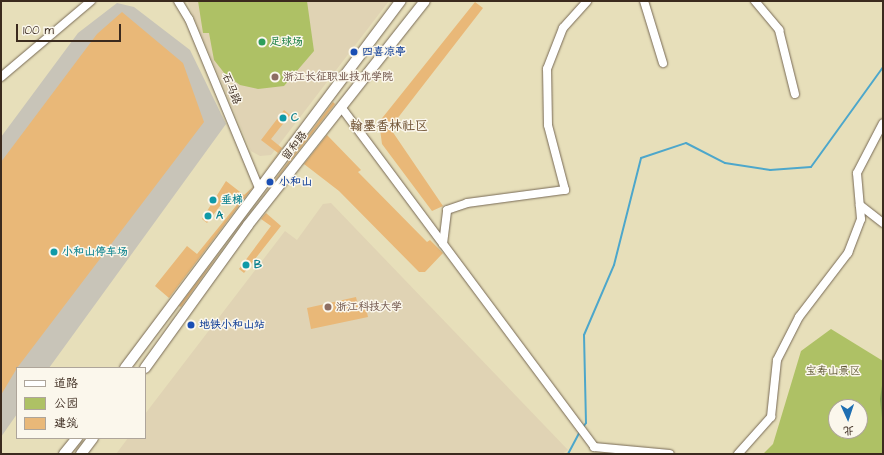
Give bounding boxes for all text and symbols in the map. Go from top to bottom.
scale bar [18,16,123,42]
text: 100 m [23,22,54,39]
place label: 足球场 [270,35,303,49]
marker: 足球场 [257,37,267,47]
place label: 四喜凉亭 [362,45,406,59]
marker: 四喜凉亭 [349,47,359,57]
place label: 浙江长征职业技术学院 [283,70,393,84]
street label: 石马路 [219,71,243,107]
marker: 浙江长征职业技术学院 [270,72,280,82]
place label: C [291,111,299,125]
marker: C [278,113,288,123]
district label: 翰墨香林社区 [350,118,428,134]
street label: 留和路 [280,129,310,163]
place label: 小和山 [279,175,312,189]
marker: 小和山 [264,176,276,188]
place label: 垂梯 [221,193,243,207]
marker: 垂梯 [208,195,218,205]
place label: A [216,209,223,223]
marker: A [203,211,213,221]
place label: 小和山停车场 [62,245,128,259]
marker: 小和山停车场 [49,247,59,257]
place label: B [254,258,262,272]
marker: B [241,260,251,270]
place label: 浙江科技大学 [336,300,402,314]
marker: 浙江科技大学 [323,302,333,312]
place label: 地铁小和山站 [199,318,265,332]
marker: 地铁小和山站 [186,320,196,330]
park label: 宝寿山景区 [806,364,860,378]
legend [16,367,146,439]
text: 道路 [54,375,78,392]
text: 公园 [54,395,78,412]
north arrow [828,399,868,439]
text: 建筑 [54,415,78,432]
text: 北 [843,423,854,438]

